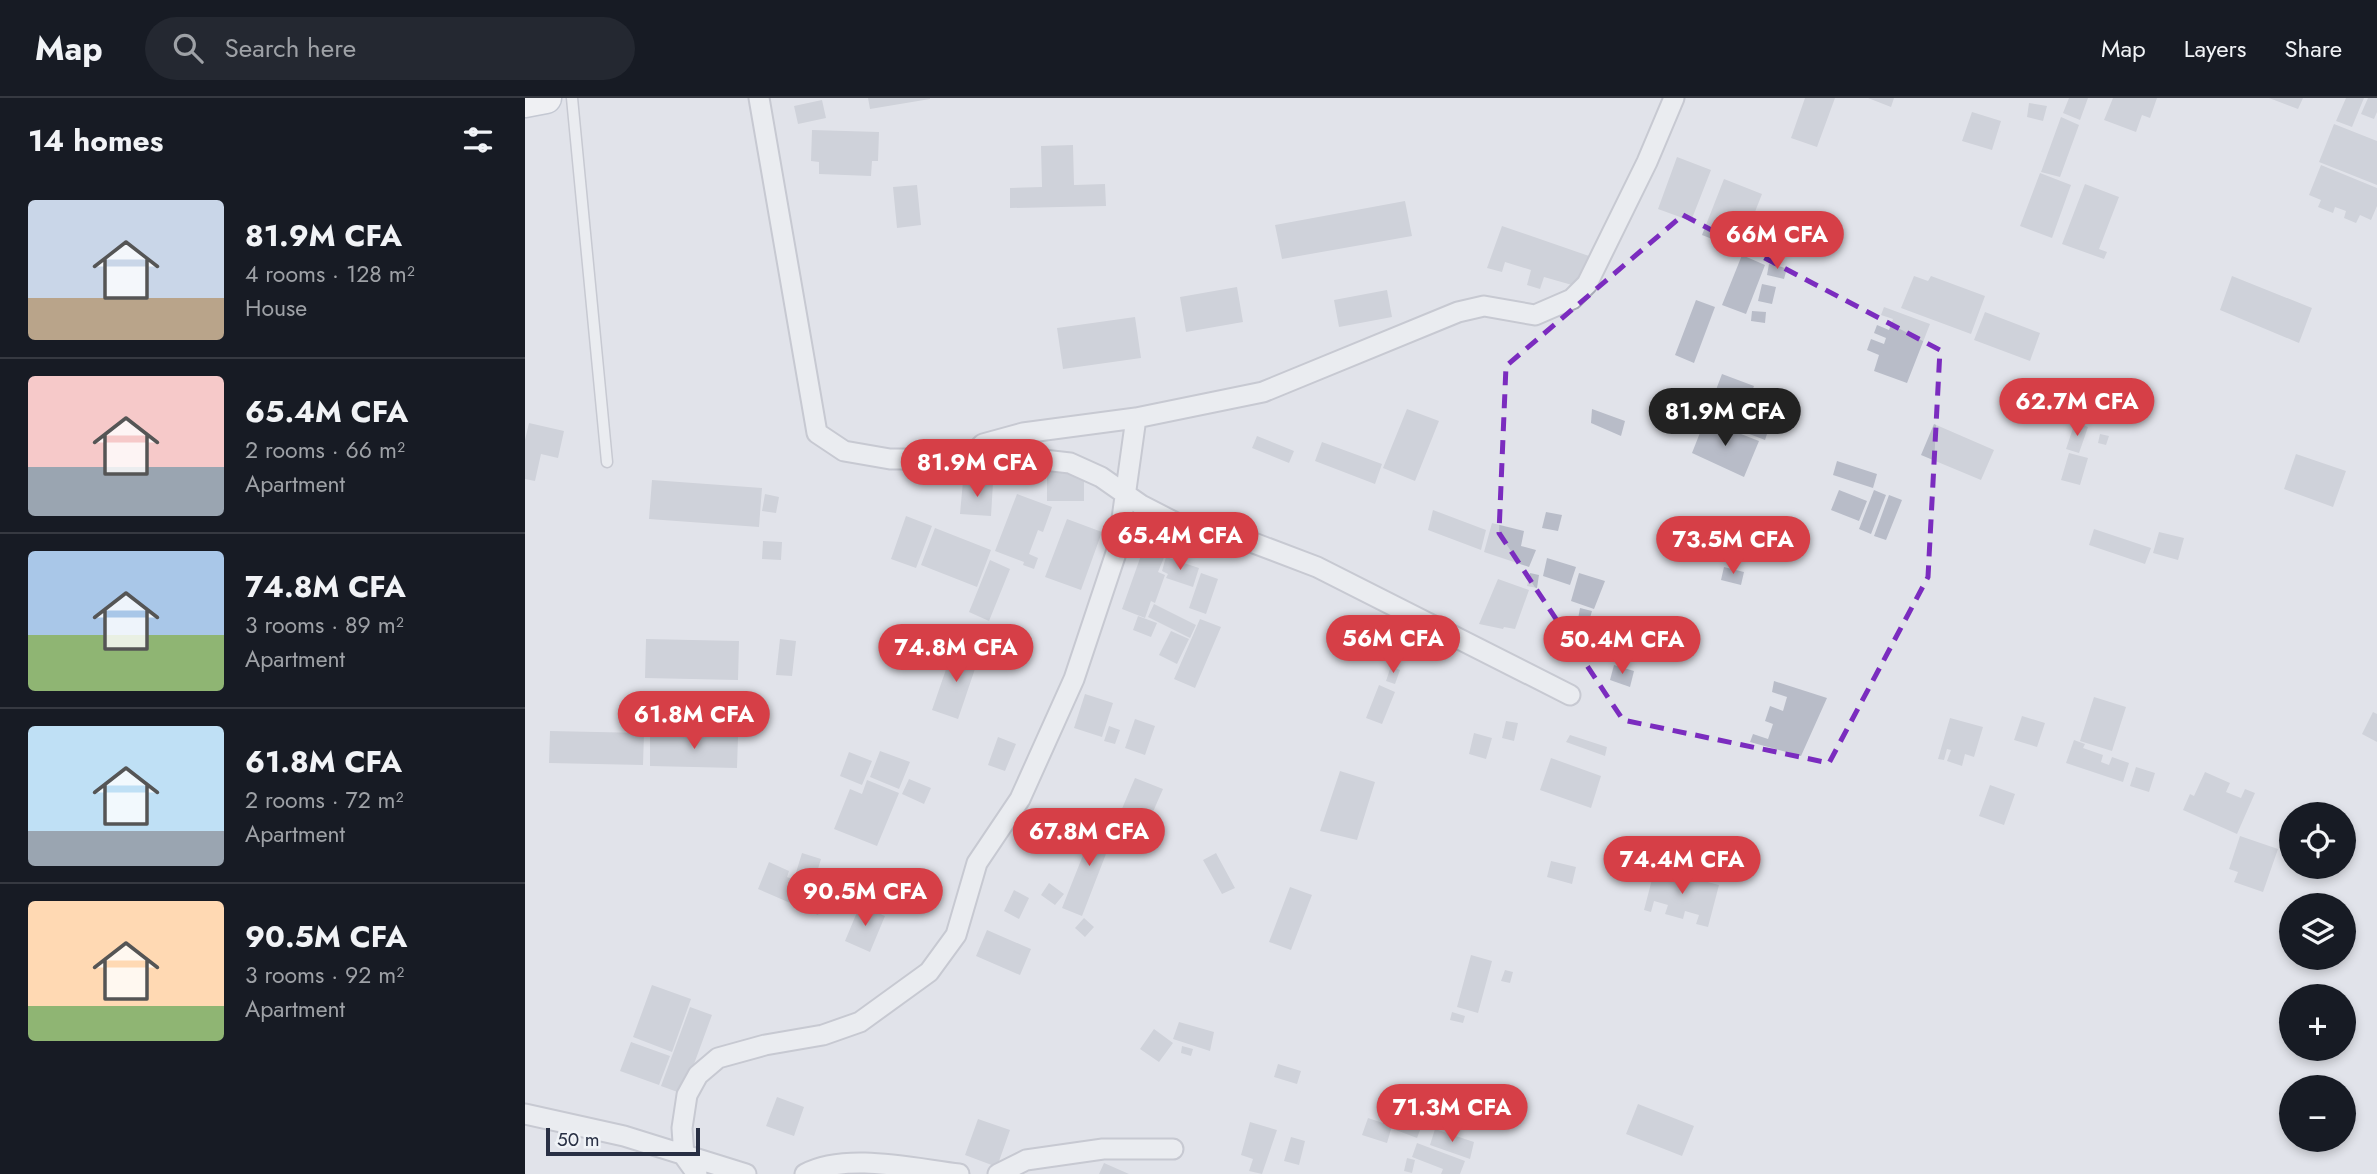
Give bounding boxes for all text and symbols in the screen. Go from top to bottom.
search box [145,17,635,80]
text: Map [35,25,103,72]
icon: search [169,29,207,67]
text: Search here [225,29,356,67]
text: Map [2101,31,2146,66]
text: Layers [2184,31,2246,66]
text: Share [2284,31,2342,66]
text: 14 homes [28,119,163,162]
icon: filters [459,121,497,159]
pin: 66M CFA [1712,212,1842,271]
text: 81.9M CFA [245,214,402,257]
text: 66M CFA [1726,217,1828,251]
icon: home [84,228,168,312]
text: 4 rooms · 128 m² [245,257,415,291]
text: House [245,291,307,325]
pin: 62.7M CFA [1997,378,2157,438]
text: 62.7M CFA [2015,384,2139,418]
pin: 81.9M CFA [1645,388,1805,448]
text: 65.4M CFA [245,390,408,433]
text: 81.9M CFA [1665,394,1785,428]
icon: home [84,404,168,488]
text: 2 rooms · 66 m² [245,433,405,467]
pin: 81.9M CFA [897,440,1057,499]
text: 81.9M CFA [917,445,1037,479]
text: Apartment [245,467,345,501]
pin: 65.4M CFA [1100,512,1260,572]
pin: 73.5M CFA [1653,517,1813,576]
text: 65.4M CFA [1117,518,1243,552]
text: 73.5M CFA [1672,522,1794,556]
text: 74.8M CFA [245,565,406,608]
icon: home [84,579,168,663]
text: 3 rooms · 89 m² [245,608,404,642]
pin: 56M CFA [1328,616,1458,675]
pin: 50.4M CFA [1542,616,1702,676]
text: 56M CFA [1342,621,1444,655]
text: 50.4M CFA [1559,622,1685,656]
pin: 74.8M CFA [876,624,1036,684]
text: 74.8M CFA [894,630,1018,664]
text: Apartment [245,642,345,676]
pin: 61.8M CFA [614,692,774,751]
text: 61.8M CFA [634,697,754,731]
text: 61.8M CFA [245,740,402,783]
icon: home [84,754,168,838]
text: 2 rooms · 72 m² [245,783,404,817]
map controls [2279,802,2356,1152]
button: locate [2279,802,2356,879]
pin: 67.8M CFA [1009,808,1169,868]
text: 67.8M CFA [1029,814,1149,848]
text: Apartment [245,817,345,851]
pin: 74.4M CFA [1602,836,1762,896]
text: 74.4M CFA [1620,842,1744,876]
pin: 90.5M CFA [785,868,945,928]
text: 90.5M CFA [803,874,927,908]
button: layers [2279,893,2356,970]
text: 90.5M CFA [245,915,407,958]
icon: home [84,929,168,1013]
text: 3 rooms · 92 m² [245,958,404,992]
button: + [2279,984,2356,1061]
text: Apartment [245,992,345,1026]
button: − [2279,1075,2356,1152]
pin: 71.3M CFA [1372,1084,1532,1144]
text: 71.3M CFA [1393,1090,1511,1124]
scale bar [546,1125,700,1157]
text: 50 m [557,1126,600,1153]

